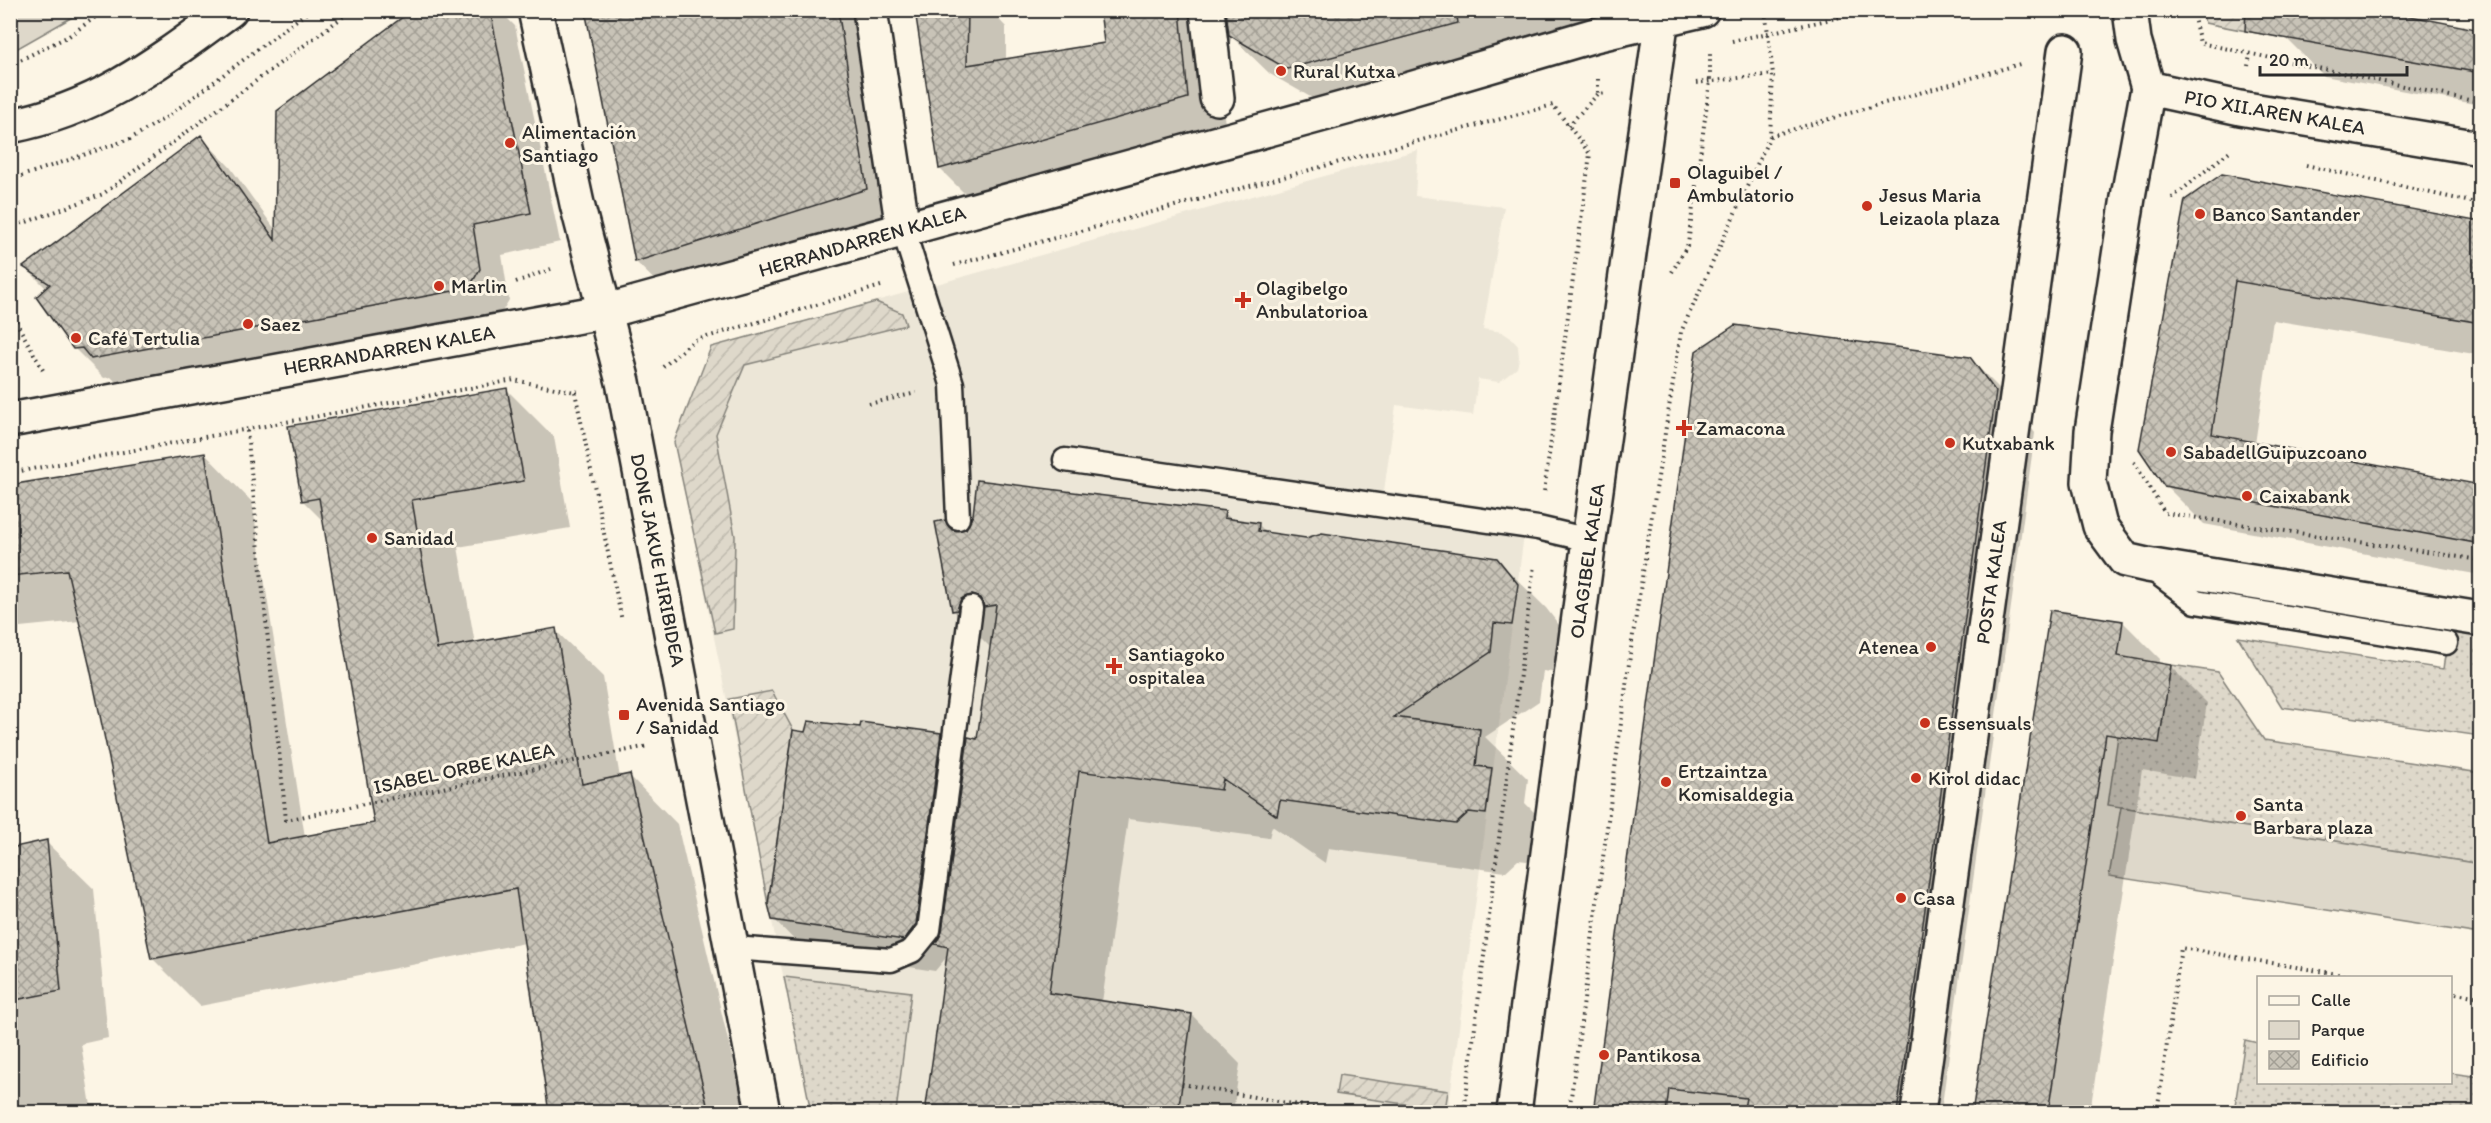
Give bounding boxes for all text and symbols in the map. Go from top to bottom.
scale bar [2260,39,2407,77]
text: 20 m [2269,49,2309,71]
place label: Rural Kutxa [1293,59,1396,83]
marker: Rural Kutxa [1274,64,1288,78]
street label: PIO XII.AREN KALEA [2183,84,2368,140]
place label: Alimentación Santiago [522,120,636,167]
marker: Alimentación Santiago [503,136,517,150]
place label: Olaguibel / Ambulatorio [1687,160,1794,207]
marker: Olaguibel / Ambulatorio [1668,176,1682,190]
place label: Jesus Maria Leizaola plaza [1879,183,2000,230]
marker: Jesus Maria Leizaola plaza [1860,199,1874,213]
street label: HERRANDARREN KALEA [756,200,969,282]
place label: Banco Santander [2212,202,2360,226]
marker: Banco Santander [2193,207,2207,221]
place label: Marlin [451,274,507,298]
place label: Olagibelgo Anbulatorioa [1256,276,1369,323]
marker: Marlin [432,279,446,293]
marker: Olagibelgo Anbulatorioa [1234,291,1252,309]
place label: Saez [260,312,301,336]
marker: Saez [241,317,255,331]
street label: HERRANDARREN KALEA [281,320,497,380]
place label: Café Tertulia [88,326,200,350]
marker: Café Tertulia [69,331,83,345]
place label: Zamacona [1696,416,1786,440]
marker: Zamacona [1677,421,1691,435]
place label: Kutxabank [1962,431,2055,455]
marker: Kutxabank [1943,436,1957,450]
place label: SabadellGuipuzcoano [2183,440,2367,464]
marker: SabadellGuipuzcoano [2164,445,2178,459]
street label: DONE JAKUE HIRIBIDEA [626,451,691,669]
street label: OLAGIBEL KALEA [1564,482,1610,640]
place label: Caixabank [2259,484,2351,508]
marker: Caixabank [2240,489,2254,503]
street label: POSTA KALEA [1970,518,2012,646]
place label: Sanidad [384,526,454,550]
marker: Sanidad [365,531,379,545]
place label: Atenea [1859,635,1920,659]
marker: Atenea [1924,640,1938,654]
place label: Santiagoko ospitalea [1128,642,1225,689]
marker: Santiagoko ospitalea [1105,657,1123,675]
place label: Avenida Santiago / Sanidad [636,692,785,739]
marker: Avenida Santiago / Sanidad [617,708,631,722]
place label: Essensuals [1937,711,2032,735]
marker: Essensuals [1918,716,1932,730]
street label: ISABEL ORBE KALEA [371,737,557,799]
place label: Ertzaintza Komisaldegia [1678,759,1795,806]
place label: Kirol didac [1928,766,2021,790]
marker: Kirol didac [1909,771,1923,785]
marker: Ertzaintza Komisaldegia [1659,775,1673,789]
place label: Santa Barbara plaza [2253,792,2373,839]
marker: Santa Barbara plaza [2234,809,2248,823]
place label: Casa [1913,886,1955,910]
marker: Casa [1894,891,1908,905]
legend [2257,976,2452,1084]
text: Calle [2311,989,2351,1011]
text: Parque [2311,1019,2365,1041]
place label: Pantikosa [1616,1043,1701,1067]
marker: Pantikosa [1597,1048,1611,1062]
text: Edificio [2311,1049,2369,1071]

